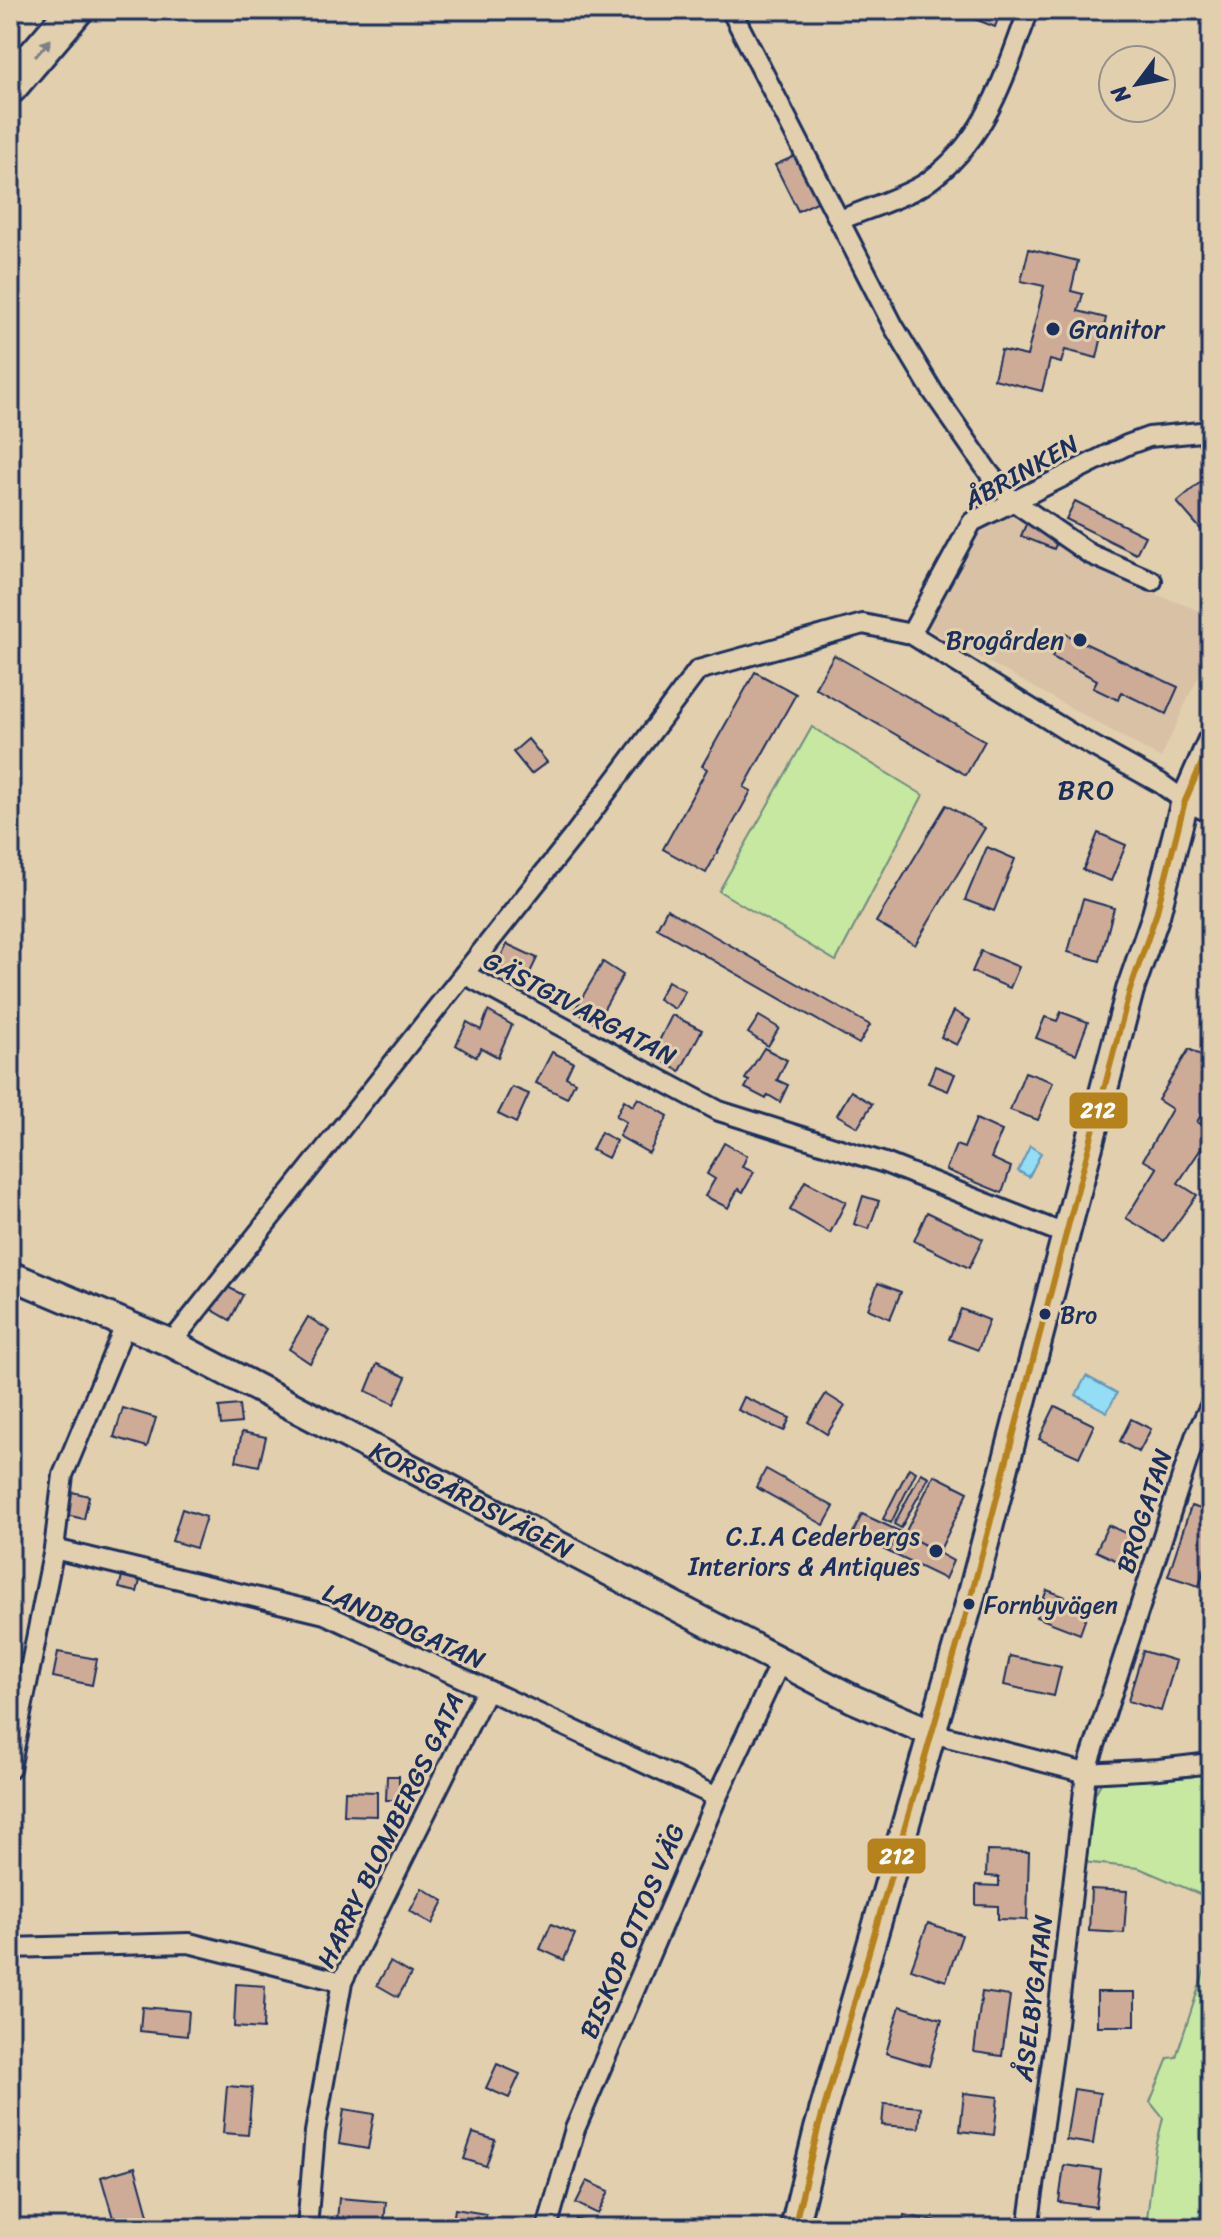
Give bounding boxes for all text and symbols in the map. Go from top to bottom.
one-way arrow [34,39,51,59]
north arrow [1097,44,1177,124]
text: N [1099,77,1142,112]
place label: Granitor [1069,306,1165,352]
marker: Granitor [1044,320,1062,338]
street label: ÅBRINKEN [954,421,1087,523]
place label: Brogården [946,617,1064,663]
marker: Brogården [1071,631,1089,649]
district label: BRO [1058,765,1116,814]
street label: GÄSTGIVARGATAN [475,937,685,1079]
line badge: 212 [1068,1091,1129,1130]
text: 212 [1080,1091,1116,1130]
place label: Bro [1060,1294,1097,1336]
marker: Bro [1037,1306,1053,1322]
street label: KORSGÅRDSVÄGEN [362,1428,582,1572]
street label: BROGATAN [1102,1443,1186,1579]
place label: C.I.A Cederbergs Interiors & Antiques [687,1513,920,1589]
marker: C.I.A Cederbergs Interiors & Antiques [927,1542,945,1560]
street label: LANDBOGATAN [315,1570,493,1682]
place label: Fornbyvägen [984,1584,1118,1626]
marker: Fornbyvägen [961,1596,977,1612]
street label: HARRY BLOMBERGS GATA [303,1684,477,1976]
street label: BISKOP OTTOS VÄG [566,1816,698,2046]
line badge: 212 [866,1837,927,1875]
text: 212 [879,1837,915,1876]
street label: ÅSELBYGATAN [1000,1912,1066,2085]

